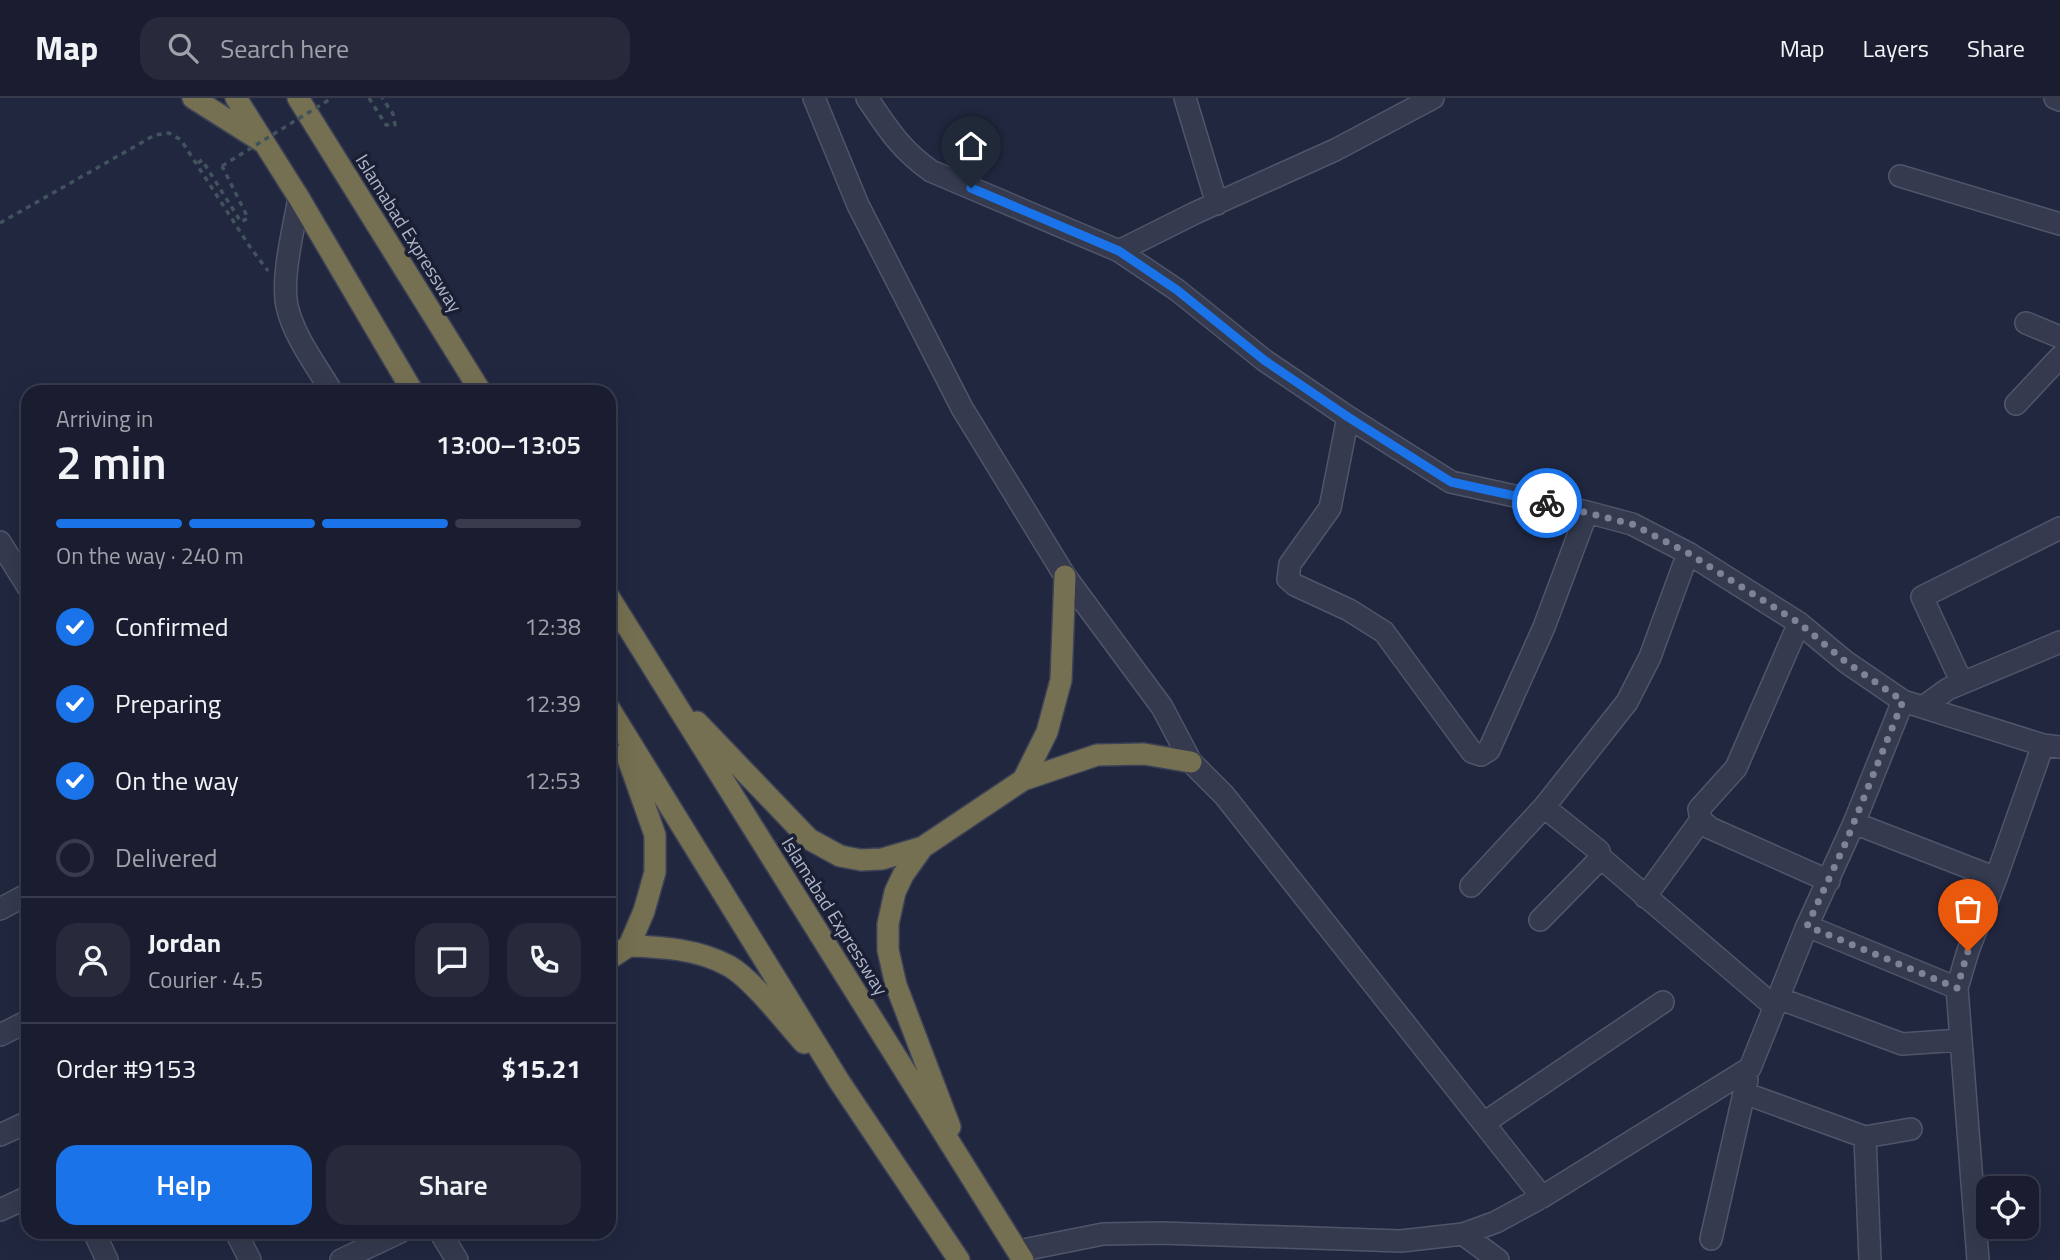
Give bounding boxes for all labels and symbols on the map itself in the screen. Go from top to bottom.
pin [941,116,1001,188]
street label: Islamabad Expressway [349,148,470,318]
courier [1512,468,1582,538]
street label: Islamabad Expressway [775,831,896,1001]
pin [1938,879,1998,951]

